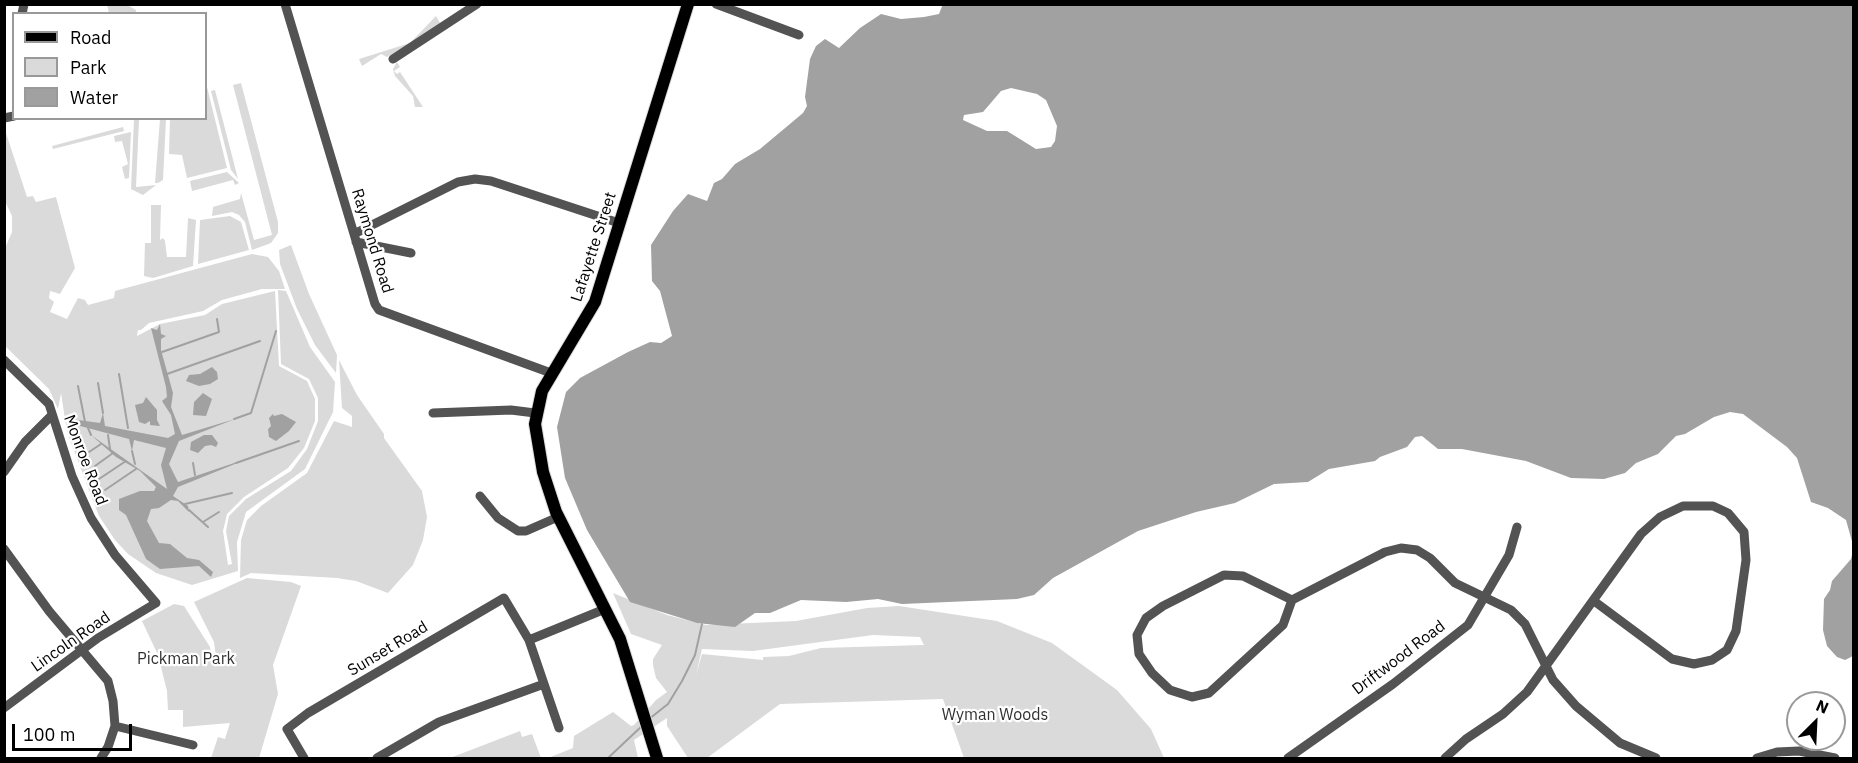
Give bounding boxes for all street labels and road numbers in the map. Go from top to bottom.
street label: Raymond Road [347,186,397,296]
street label: Lafayette Street [567,190,621,304]
street label: Monroe Road [59,412,111,508]
street label: Lincoln Road [28,608,114,676]
street label: Driftwood Road [1349,617,1449,699]
street label: Sunset Road [344,618,432,680]

